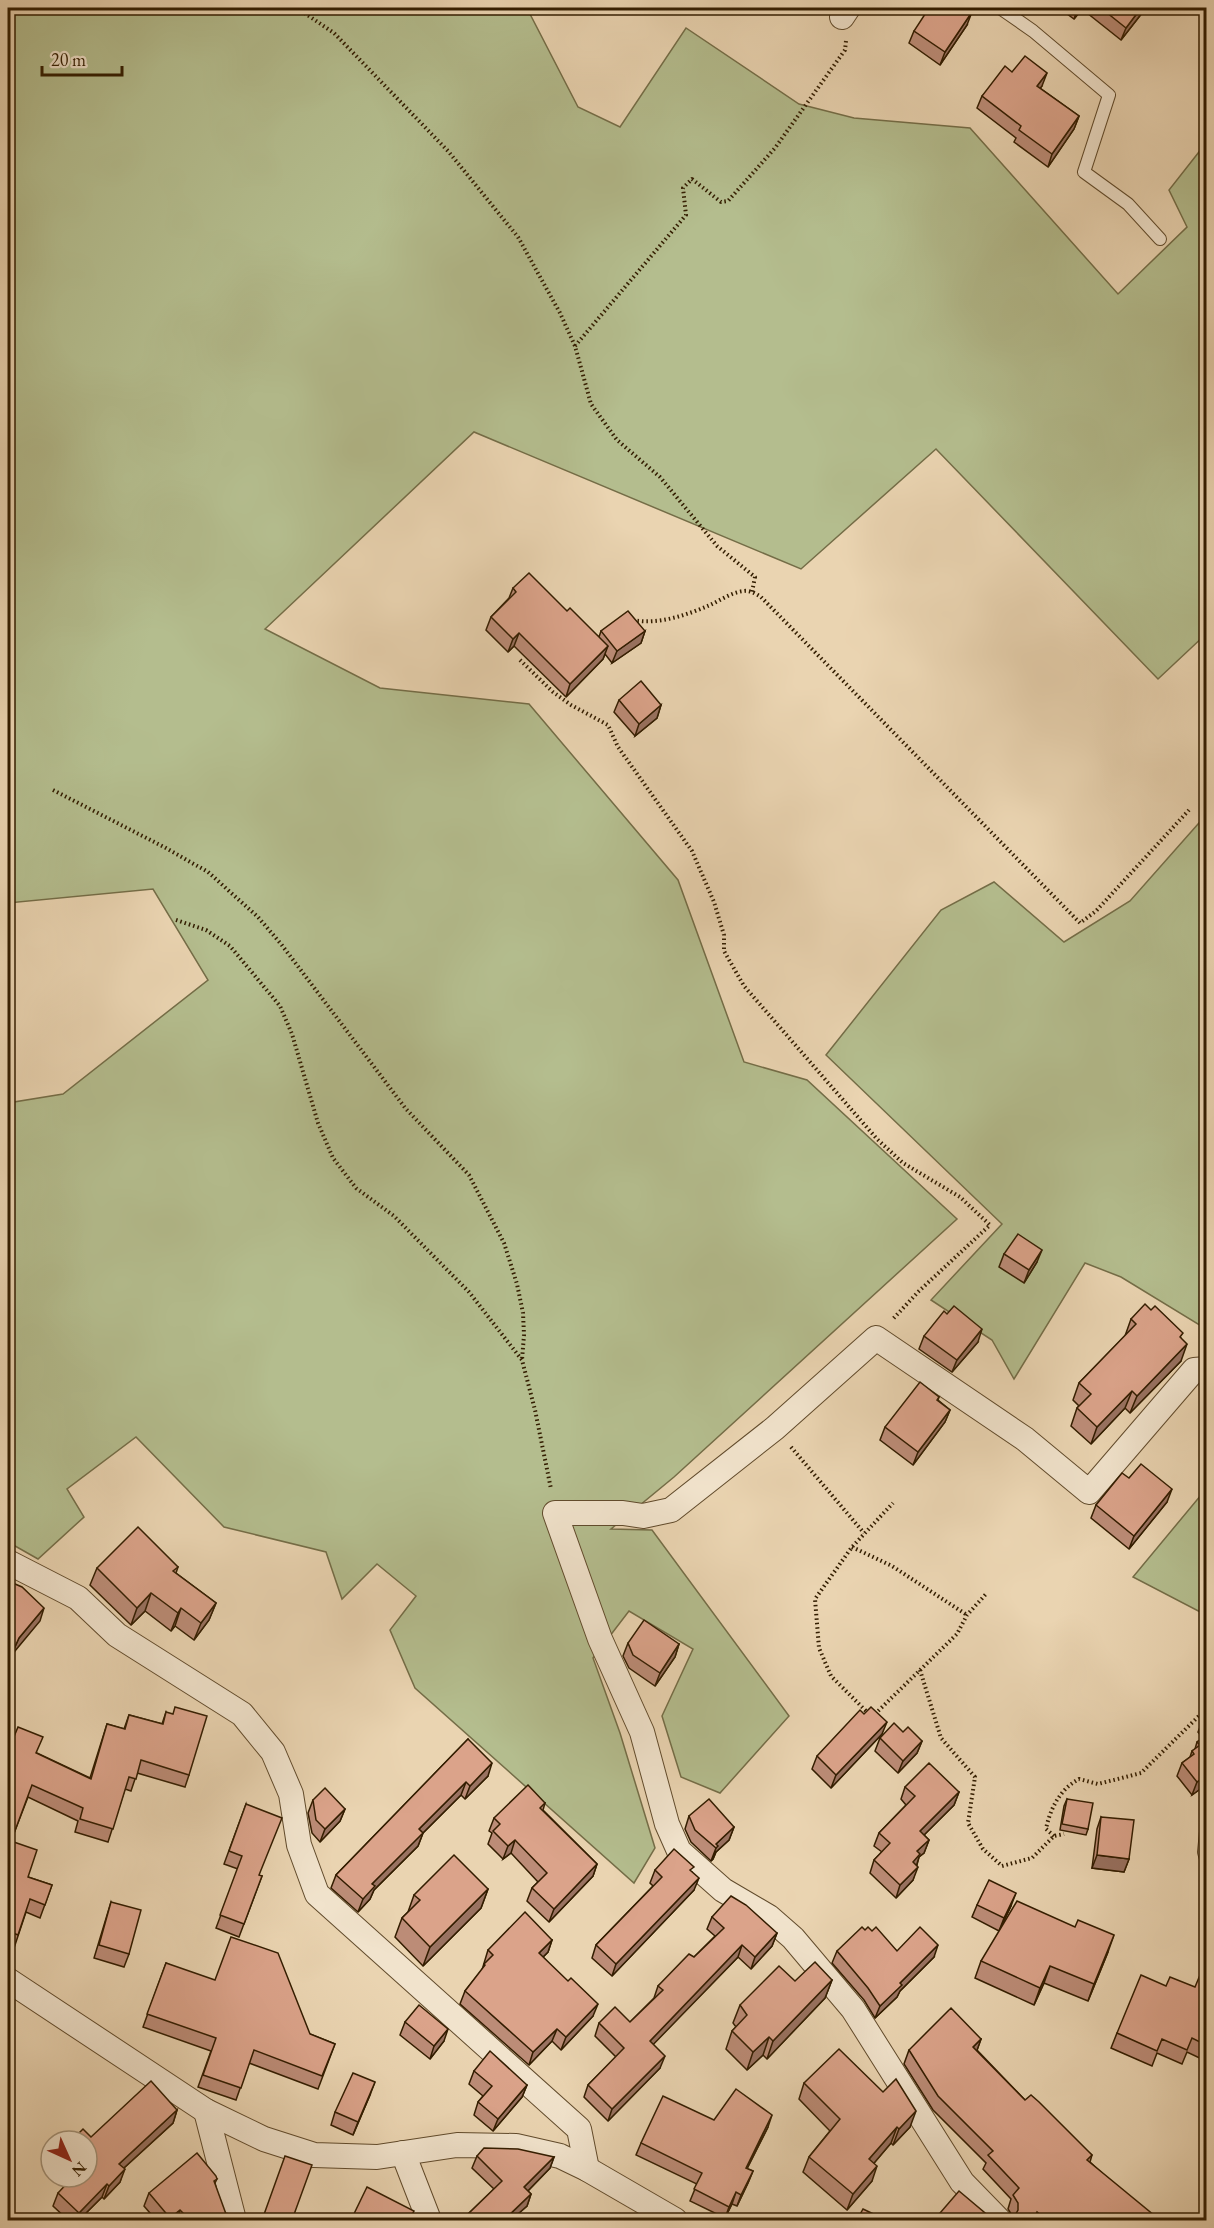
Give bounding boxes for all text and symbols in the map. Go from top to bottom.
scale bar [42,39,122,77]
text: 20 m [51,48,86,71]
north arrow [39,2129,99,2189]
text: N [67,2157,91,2181]

